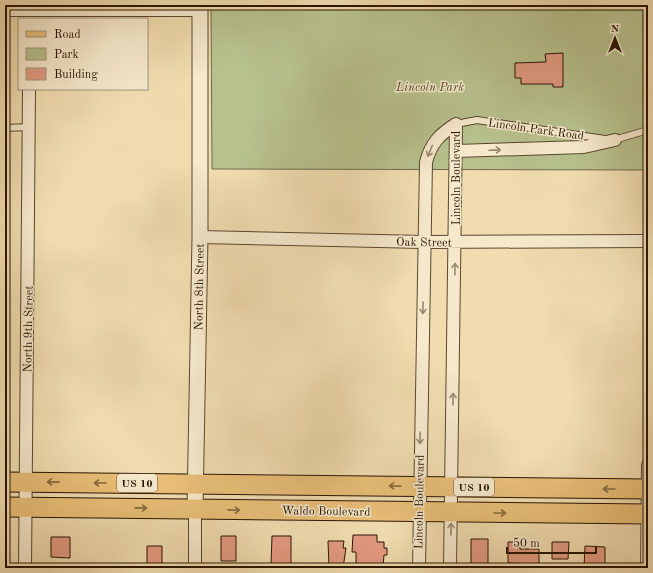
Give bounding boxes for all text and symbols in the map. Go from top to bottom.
legend [18,18,148,90]
north arrow [595,18,635,58]
text: N [611,24,620,35]
text: Road [54,29,81,41]
text: Park [54,49,79,61]
text: Building [54,69,98,81]
park label: Lincoln Park [395,82,464,94]
street label: Lincoln Park Road [487,117,585,143]
street label: Lincoln Boulevard [451,131,463,225]
one-way arrow [425,144,433,156]
one-way arrow [488,146,501,154]
street label: Oak Street [396,237,452,249]
street label: North 8th Street [193,243,207,331]
one-way arrow [451,263,459,276]
street label: North 9th Street [22,285,36,373]
one-way arrow [419,301,427,314]
one-way arrow [449,393,457,406]
one-way arrow [416,431,424,444]
street label: Lincoln Boulevard [413,455,427,549]
road number: US 10 [117,474,157,492]
road number: US 10 [454,478,494,496]
one-way arrow [47,479,60,486]
one-way arrow [94,479,107,487]
one-way arrow [389,482,402,490]
one-way arrow [603,485,616,492]
one-way arrow [134,504,147,512]
street label: Waldo Boulevard [281,505,371,519]
one-way arrow [227,506,240,513]
one-way arrow [493,509,506,517]
one-way arrow [447,523,455,536]
scale bar [507,529,596,555]
text: 50 m [513,537,540,550]

